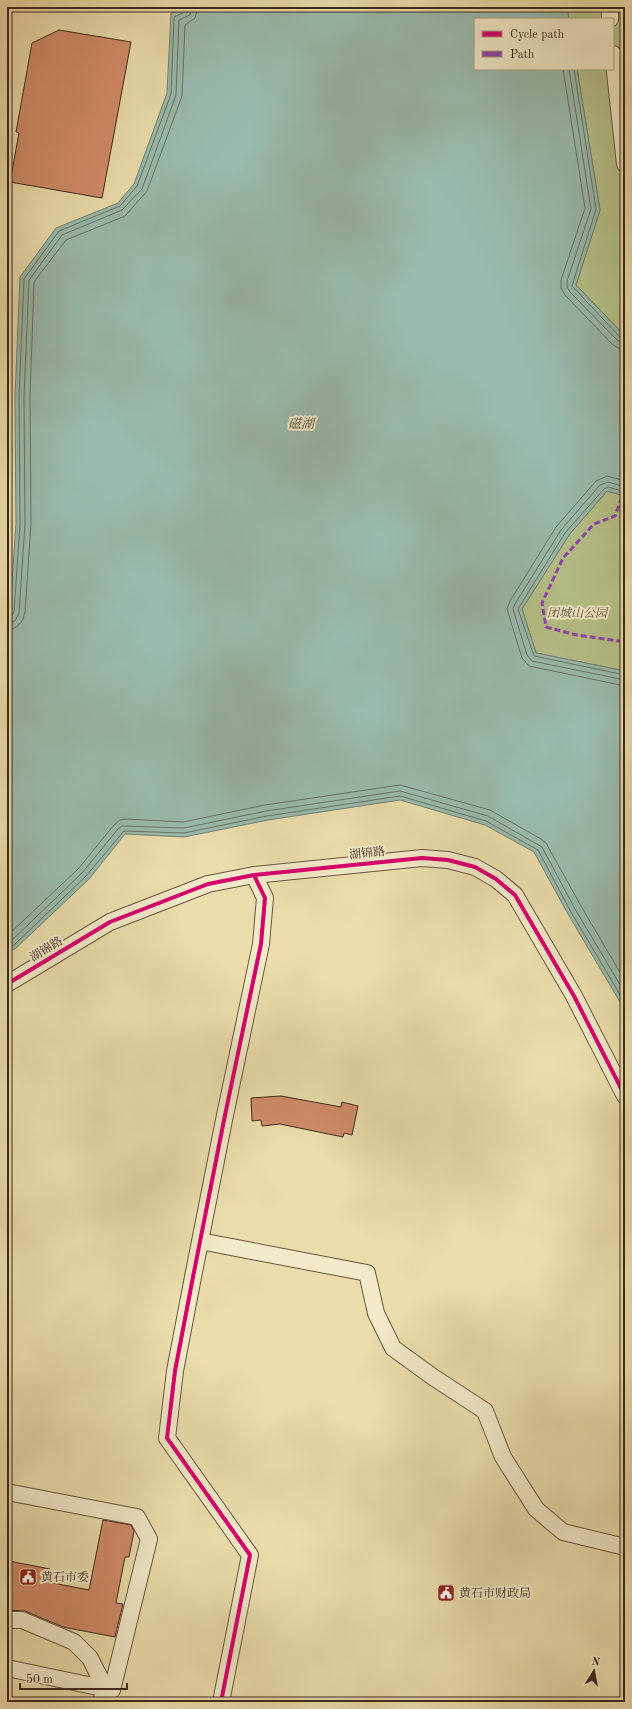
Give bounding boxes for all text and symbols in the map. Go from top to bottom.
legend [474,18,614,70]
text: Cycle path [510,29,565,41]
text: Path [510,49,535,61]
water label: 磁湖 [288,417,316,431]
park label: 团城山公园 [547,607,609,620]
street label: 湖锦路 [348,844,386,862]
street label: 湖锦路 [27,934,65,964]
public building icon: 黄石市委 [18,1567,38,1587]
place label: 黄石市委 [41,1570,89,1584]
public building icon: 黄石市财政局 [436,1583,456,1603]
place label: 黄石市财政局 [459,1586,531,1600]
north arrow [574,1651,614,1691]
text: N [590,1656,601,1669]
scale bar [20,1665,127,1691]
text: 50 m [26,1673,53,1686]

